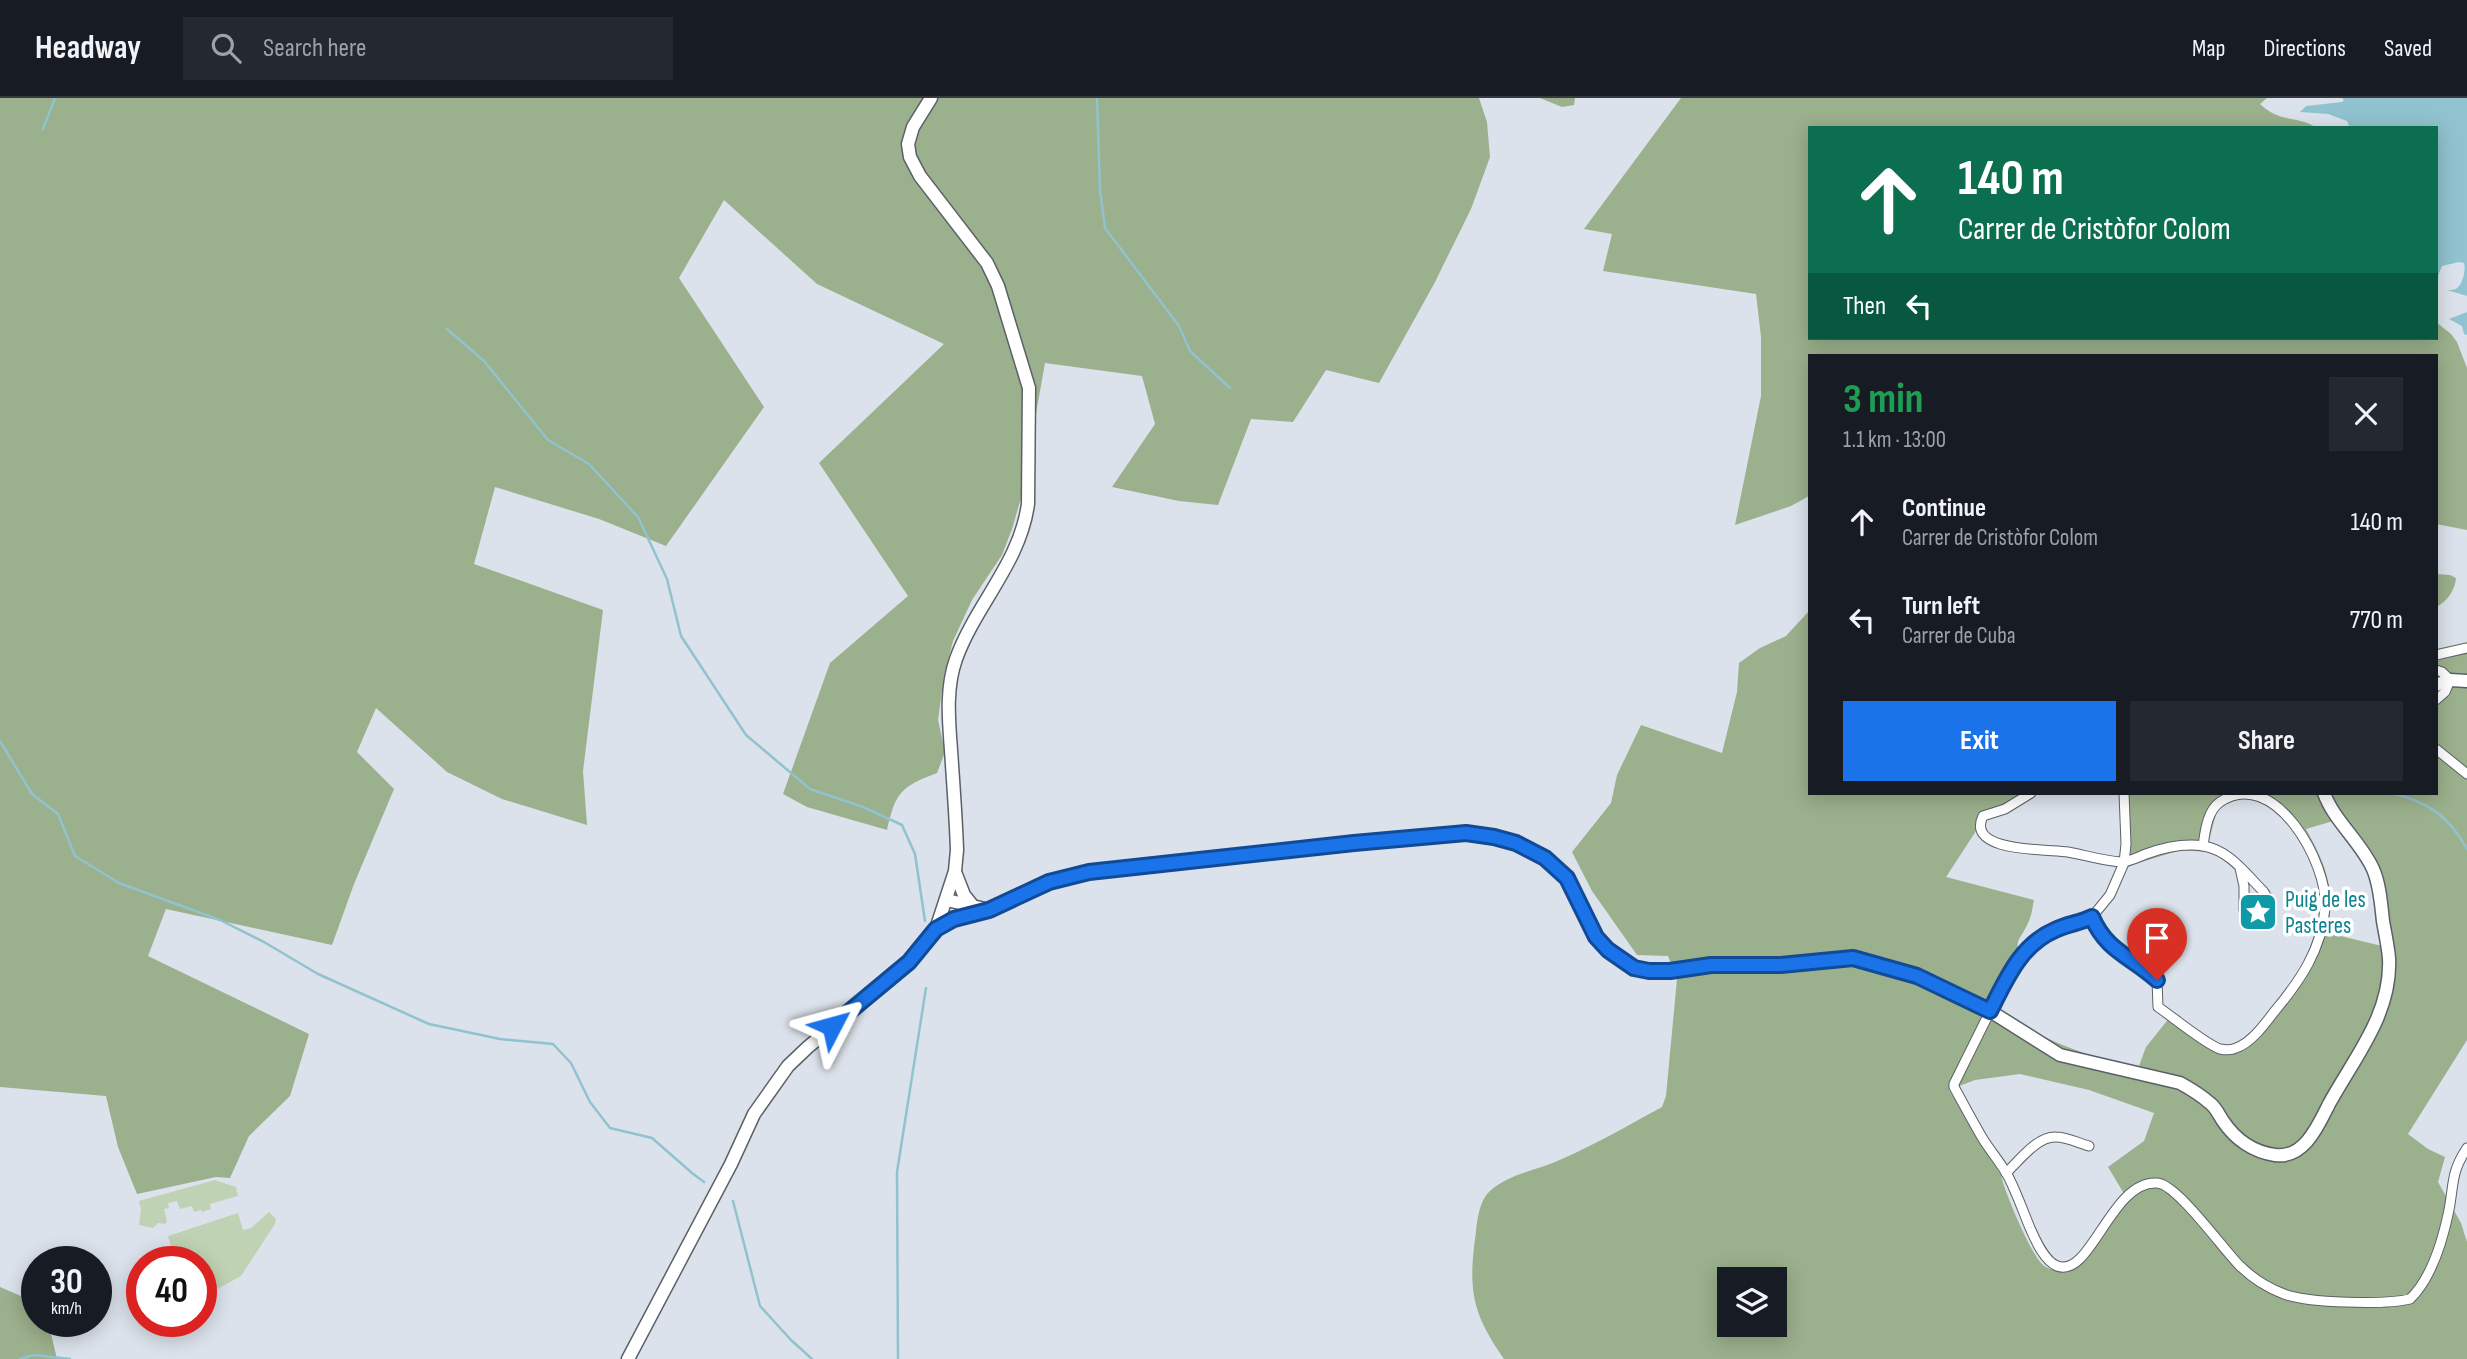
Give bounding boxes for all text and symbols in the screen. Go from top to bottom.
search box [183,17,673,80]
text: Headway [35,28,141,68]
icon: search [207,29,245,67]
text: Search here [263,33,366,64]
text: Map [2192,34,2225,63]
text: Directions [2263,34,2346,63]
text: Saved [2384,34,2432,63]
text: 140 m [1958,150,2064,209]
icon: ahead [1843,154,1934,245]
text: Carrer de Cristòfor Colom [1958,210,2231,249]
icon: left [1900,287,1938,325]
text: Then [1843,291,1886,322]
text: 3 min [1843,374,1923,425]
button: close [2329,377,2403,451]
text: 1.1 km · 13:00 [1843,426,1946,454]
text: Continue [1902,493,1986,524]
icon: ahead [1843,503,1881,541]
text: 140 m [2351,507,2403,538]
text: Carrer de Cristòfor Colom [1902,524,2098,552]
text: Turn left [1902,591,1980,622]
icon: left [1843,601,1881,639]
text: 770 m [2350,605,2403,636]
text: Carrer de Cuba [1902,622,2016,650]
button: Exit [1843,701,2116,781]
button: Share [2130,701,2403,781]
place label: Puig de les Pasteres [2285,886,2366,940]
place icon: Puig de les Pasteres [2237,891,2279,933]
pin [2127,908,2187,980]
icon: arrive [2138,919,2176,957]
position arrow [795,989,869,1063]
speed limit sign: 40 [126,1246,217,1337]
text: 30 [50,1261,83,1304]
map controls [1717,1267,1787,1337]
button: layers [1717,1267,1787,1337]
text: km/h [51,1298,82,1319]

